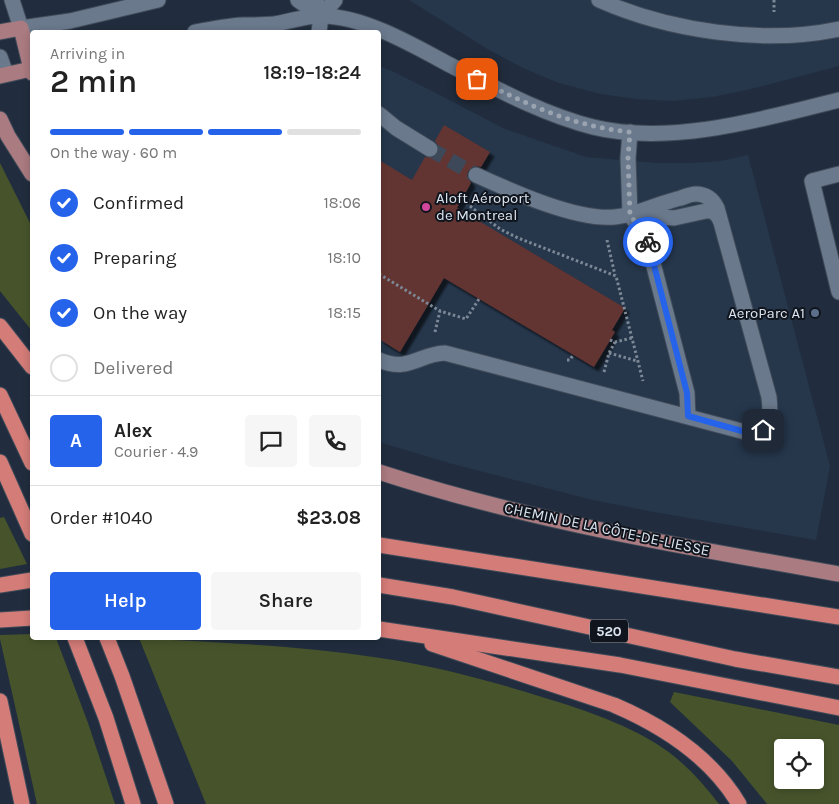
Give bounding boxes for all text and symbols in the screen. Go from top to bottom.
text: Arriving in [50,44,125,63]
pin [456,58,498,100]
text: 18:19–18:24 [263,62,361,84]
text: 2 min [50,63,137,100]
icon: bag [463,65,491,93]
text: On the way · 60 m [50,143,177,162]
icon: check [50,189,78,217]
place label: Aloft Aéroport de Montreal [436,189,530,224]
text: Confirmed [93,192,184,214]
text: 18:06 [324,193,361,212]
marker: Aloft Aéroport de Montreal [420,201,432,213]
courier [623,217,673,267]
icon: bike [634,228,662,256]
icon: check [50,244,78,272]
text: Preparing [93,247,176,269]
text: 18:10 [327,248,361,267]
icon: check [50,299,78,327]
text: On the way [93,302,187,324]
text: 18:15 [328,303,361,322]
place label: AeroParc A1 [728,304,805,322]
marker: AeroParc A1 [809,307,821,319]
text: Delivered [93,357,173,379]
pin [742,409,784,451]
button: chat [245,415,297,467]
button: phone [309,415,361,467]
icon: home [749,416,777,444]
text: Alex [114,420,152,442]
text: A [70,430,82,452]
text: Courier · 4.9 [114,442,198,461]
street label: CHEMIN DE LA CÔTE-DE-LIESSE [503,498,711,560]
text: Order #1040 [50,507,153,529]
text: $23.08 [296,507,361,529]
button: Help [50,572,201,630]
button: Share [211,572,361,630]
road number: 520 [590,620,628,642]
map controls [774,739,824,789]
button: locate [774,739,824,789]

